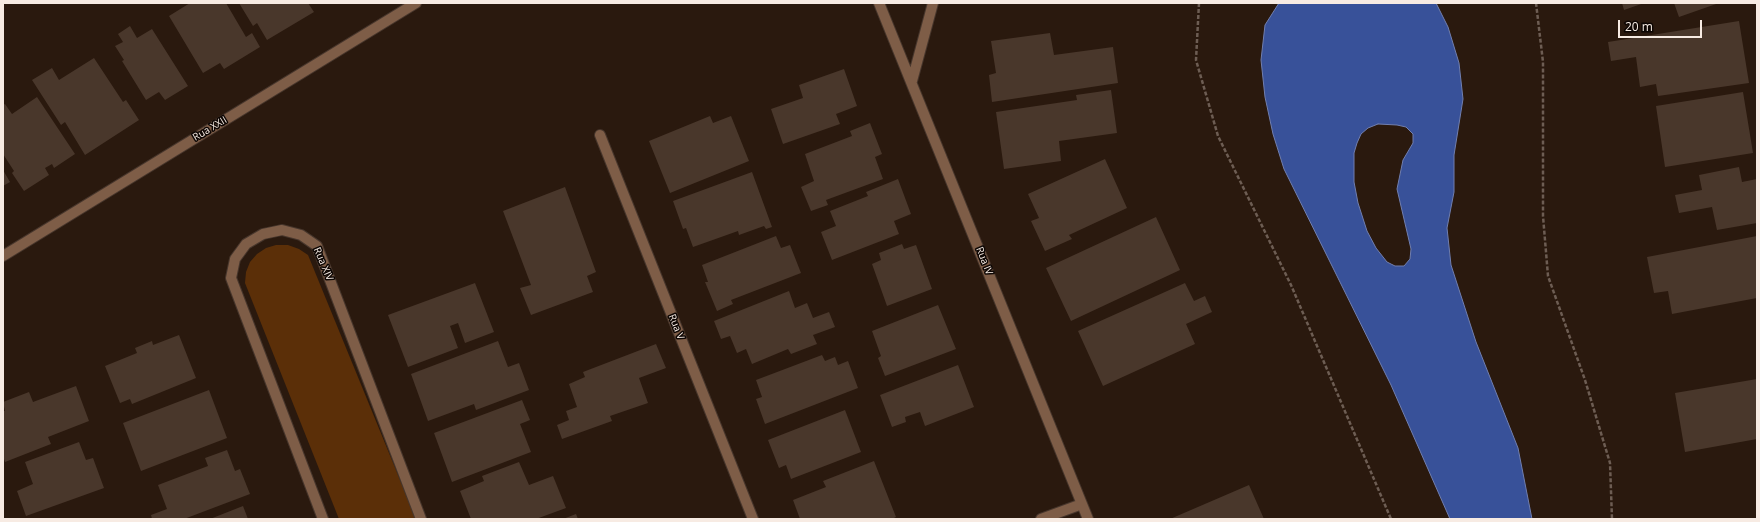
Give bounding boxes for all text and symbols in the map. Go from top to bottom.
scale bar [1620,12,1704,38]
text: 20 m [1625,18,1653,35]
street label: Rua XXII [191,114,229,144]
street label: Rua IV [973,245,995,277]
street label: Rua XIV [311,246,335,282]
street label: Rua V [665,313,687,341]

